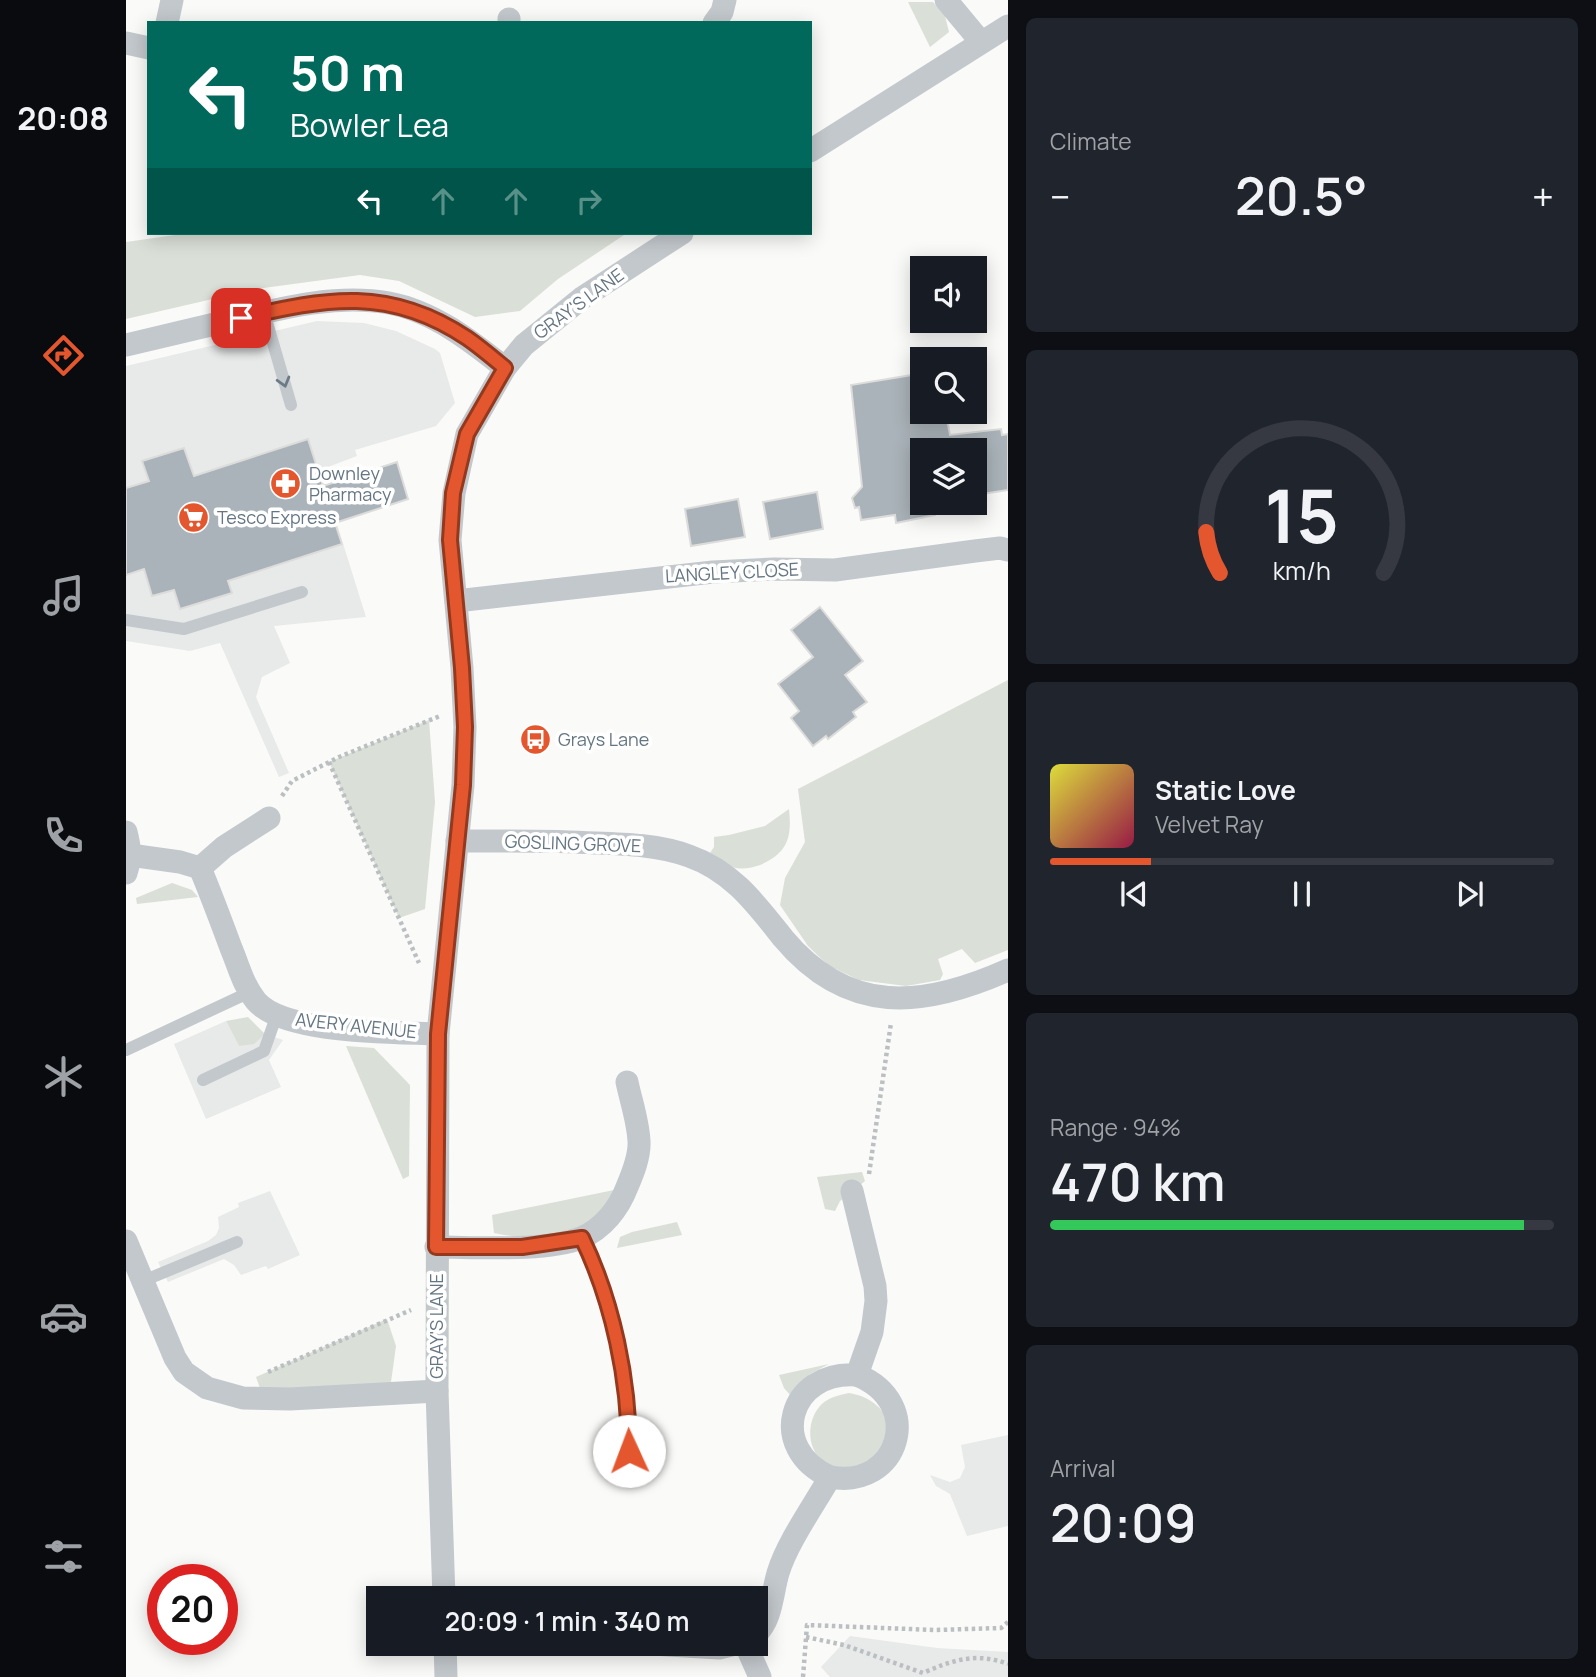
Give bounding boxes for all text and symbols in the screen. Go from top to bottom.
text: 50 m [290,39,405,106]
icon: left [175,49,266,140]
text: 20:08 [17,96,109,140]
text: Bowler Lea [290,103,449,147]
text: Climate [1050,125,1132,157]
text: 20.5° [1235,160,1368,231]
text: − [1050,170,1071,222]
text: + [1532,170,1554,222]
icon: left [351,182,389,220]
icon: ahead [424,182,462,220]
icon: ahead [497,182,535,220]
icon: right [570,182,608,220]
map controls [910,256,987,515]
button: sound [910,256,987,333]
street label: GRAY'S LANE [529,262,628,344]
pin [211,288,271,348]
icon: arrive [222,299,260,337]
icon: directions [39,331,88,380]
button: search [910,347,987,424]
one-way arrow [276,376,291,388]
button: layers [910,438,987,515]
place label: Downley Pharmacy [309,461,392,506]
text: 15 [1265,465,1339,565]
pharmacy icon: Downley Pharmacy [269,467,303,501]
supermarket icon: Tesco Express [177,501,211,535]
place label: Tesco Express [217,505,336,529]
text: km/h [1273,552,1331,587]
street label: LANGLEY CLOSE [664,557,799,587]
icon: music [39,571,88,620]
bus stop icon: Grays Lane [518,723,552,757]
place label: Grays Lane [558,727,649,751]
text: Static Love [1155,772,1296,808]
text: Velvet Ray [1155,808,1264,840]
icon: phone [39,811,88,860]
street label: GOSLING GROVE [504,829,642,857]
icon: previous [1115,875,1153,913]
icon: pause [1283,875,1321,913]
icon: next [1451,875,1489,913]
street label: AVERY AVENUE [294,1007,418,1043]
icon: climate [39,1052,88,1101]
text: Range · 94% [1050,1111,1181,1143]
text: 470 km [1050,1146,1225,1217]
street label: GRAY'S LANE [424,1273,448,1379]
icon: car [39,1292,88,1341]
position arrow [592,1414,666,1488]
text: Arrival [1050,1452,1116,1484]
text: 20:09 [1050,1487,1197,1558]
icon: filters [39,1532,88,1581]
speed limit sign: 20 [147,1564,238,1655]
text: 20:09 · 1 min · 340 m [445,1603,689,1639]

